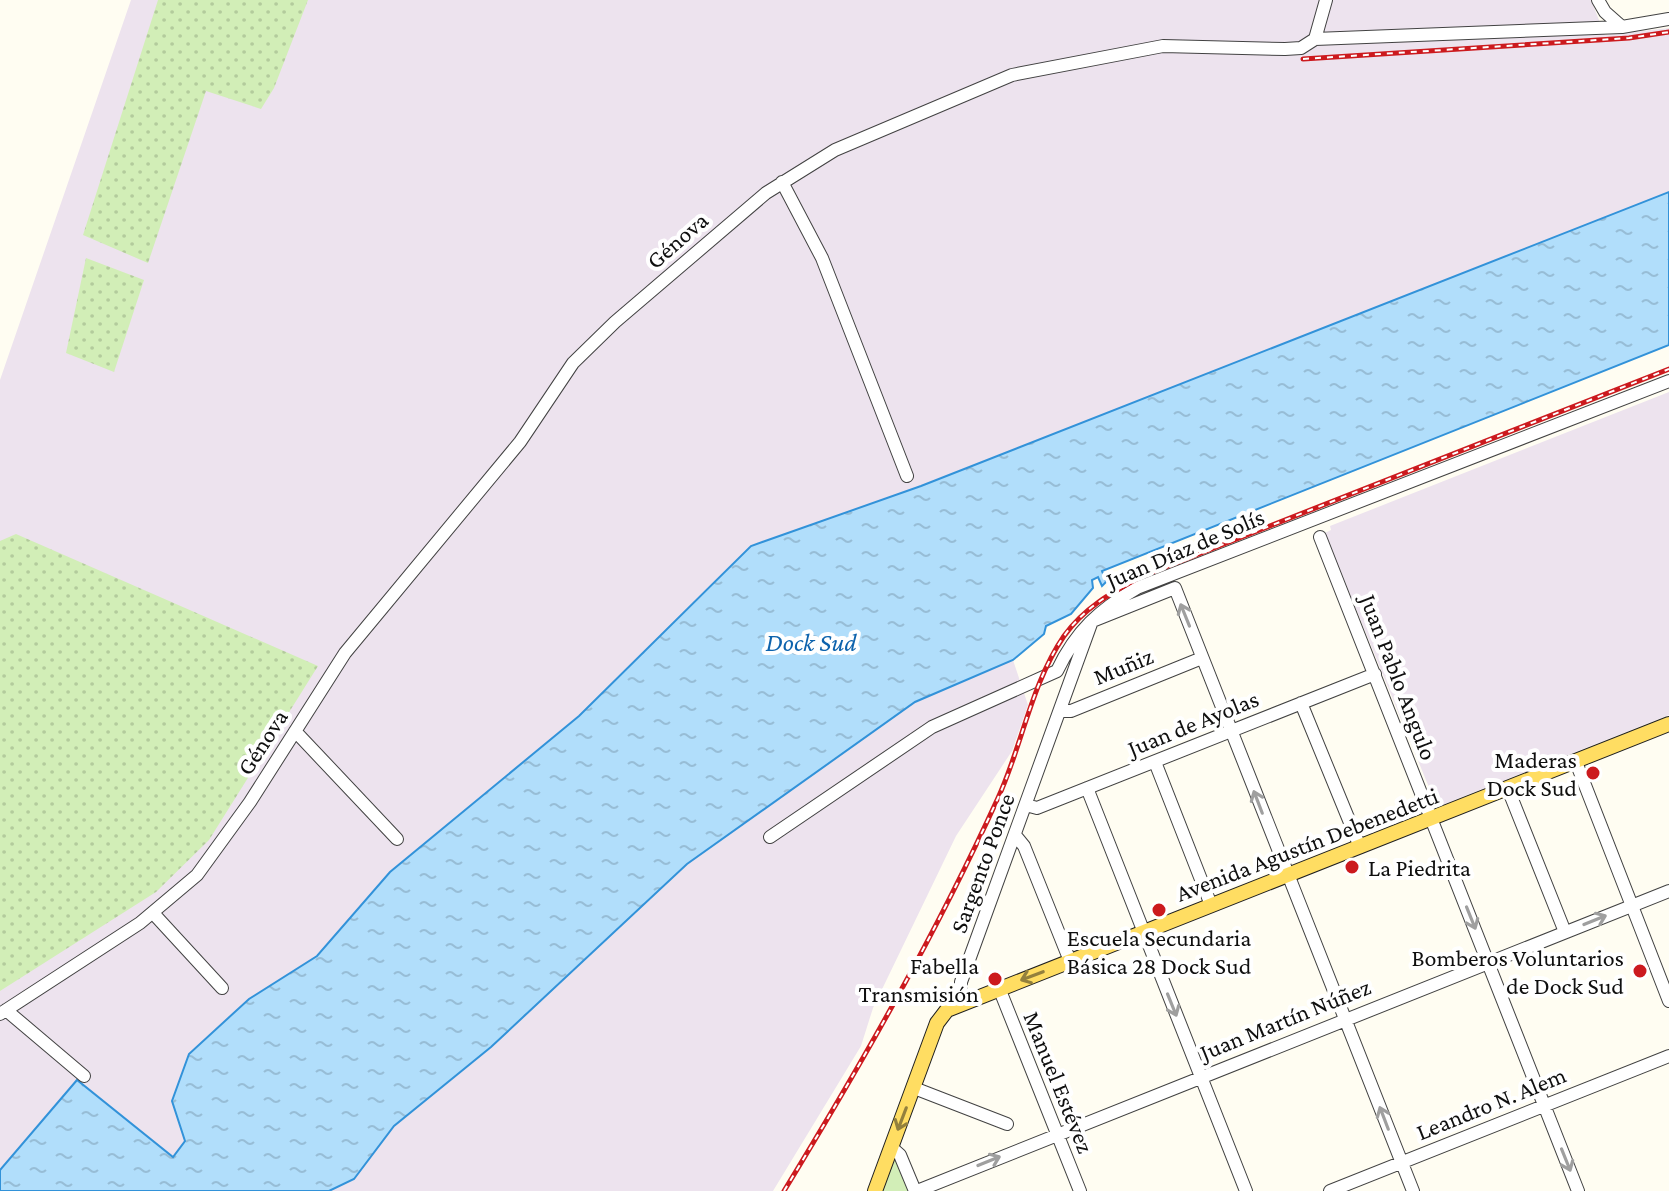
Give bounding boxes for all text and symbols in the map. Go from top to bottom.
street label: Génova [641,206,713,274]
street label: Juan Díaz de Solís [1100,502,1268,594]
street label: Juan Pablo Angulo [1354,588,1443,764]
one-way arrow [1177,603,1191,628]
water label: Dock Sud [766,628,857,657]
street label: Muñiz [1089,642,1157,690]
street label: Juan de Ayolas [1122,684,1262,762]
street label: Génova [231,704,293,780]
place label: Maderas Dock Sud [1487,746,1577,801]
marker: Maderas Dock Sud [1584,764,1602,782]
street label: Avenida Agustín Debenedetti [1172,781,1442,907]
street label: Sargento Ponce [944,790,1020,936]
one-way arrow [1250,790,1264,815]
place label: La Piedrita [1368,854,1471,881]
marker: La Piedrita [1343,858,1361,876]
marker: Escuela Secundaria Básica 28 Dock Sud [1150,901,1168,919]
one-way arrow [1465,905,1479,930]
one-way arrow [1582,912,1607,927]
place label: Escuela Secundaria Básica 28 Dock Sud [1067,924,1252,979]
place label: Bomberos Voluntarios de Dock Sud [1411,944,1624,999]
place label: Fabella Transmisión [858,952,979,1007]
marker: Bomberos Voluntarios de Dock Sud [1631,962,1649,980]
marker: Fabella Transmisión [986,970,1004,988]
one-way arrow [1020,970,1045,984]
street label: Juan Martín Núñez [1194,972,1374,1066]
one-way arrow [1166,992,1180,1017]
street label: Manuel Estévez [1018,1007,1100,1157]
street label: Leandro N. Alem [1412,1061,1570,1145]
one-way arrow [894,1106,908,1131]
one-way arrow [1376,1106,1391,1131]
one-way arrow [1560,1147,1574,1172]
one-way arrow [976,1153,1001,1168]

